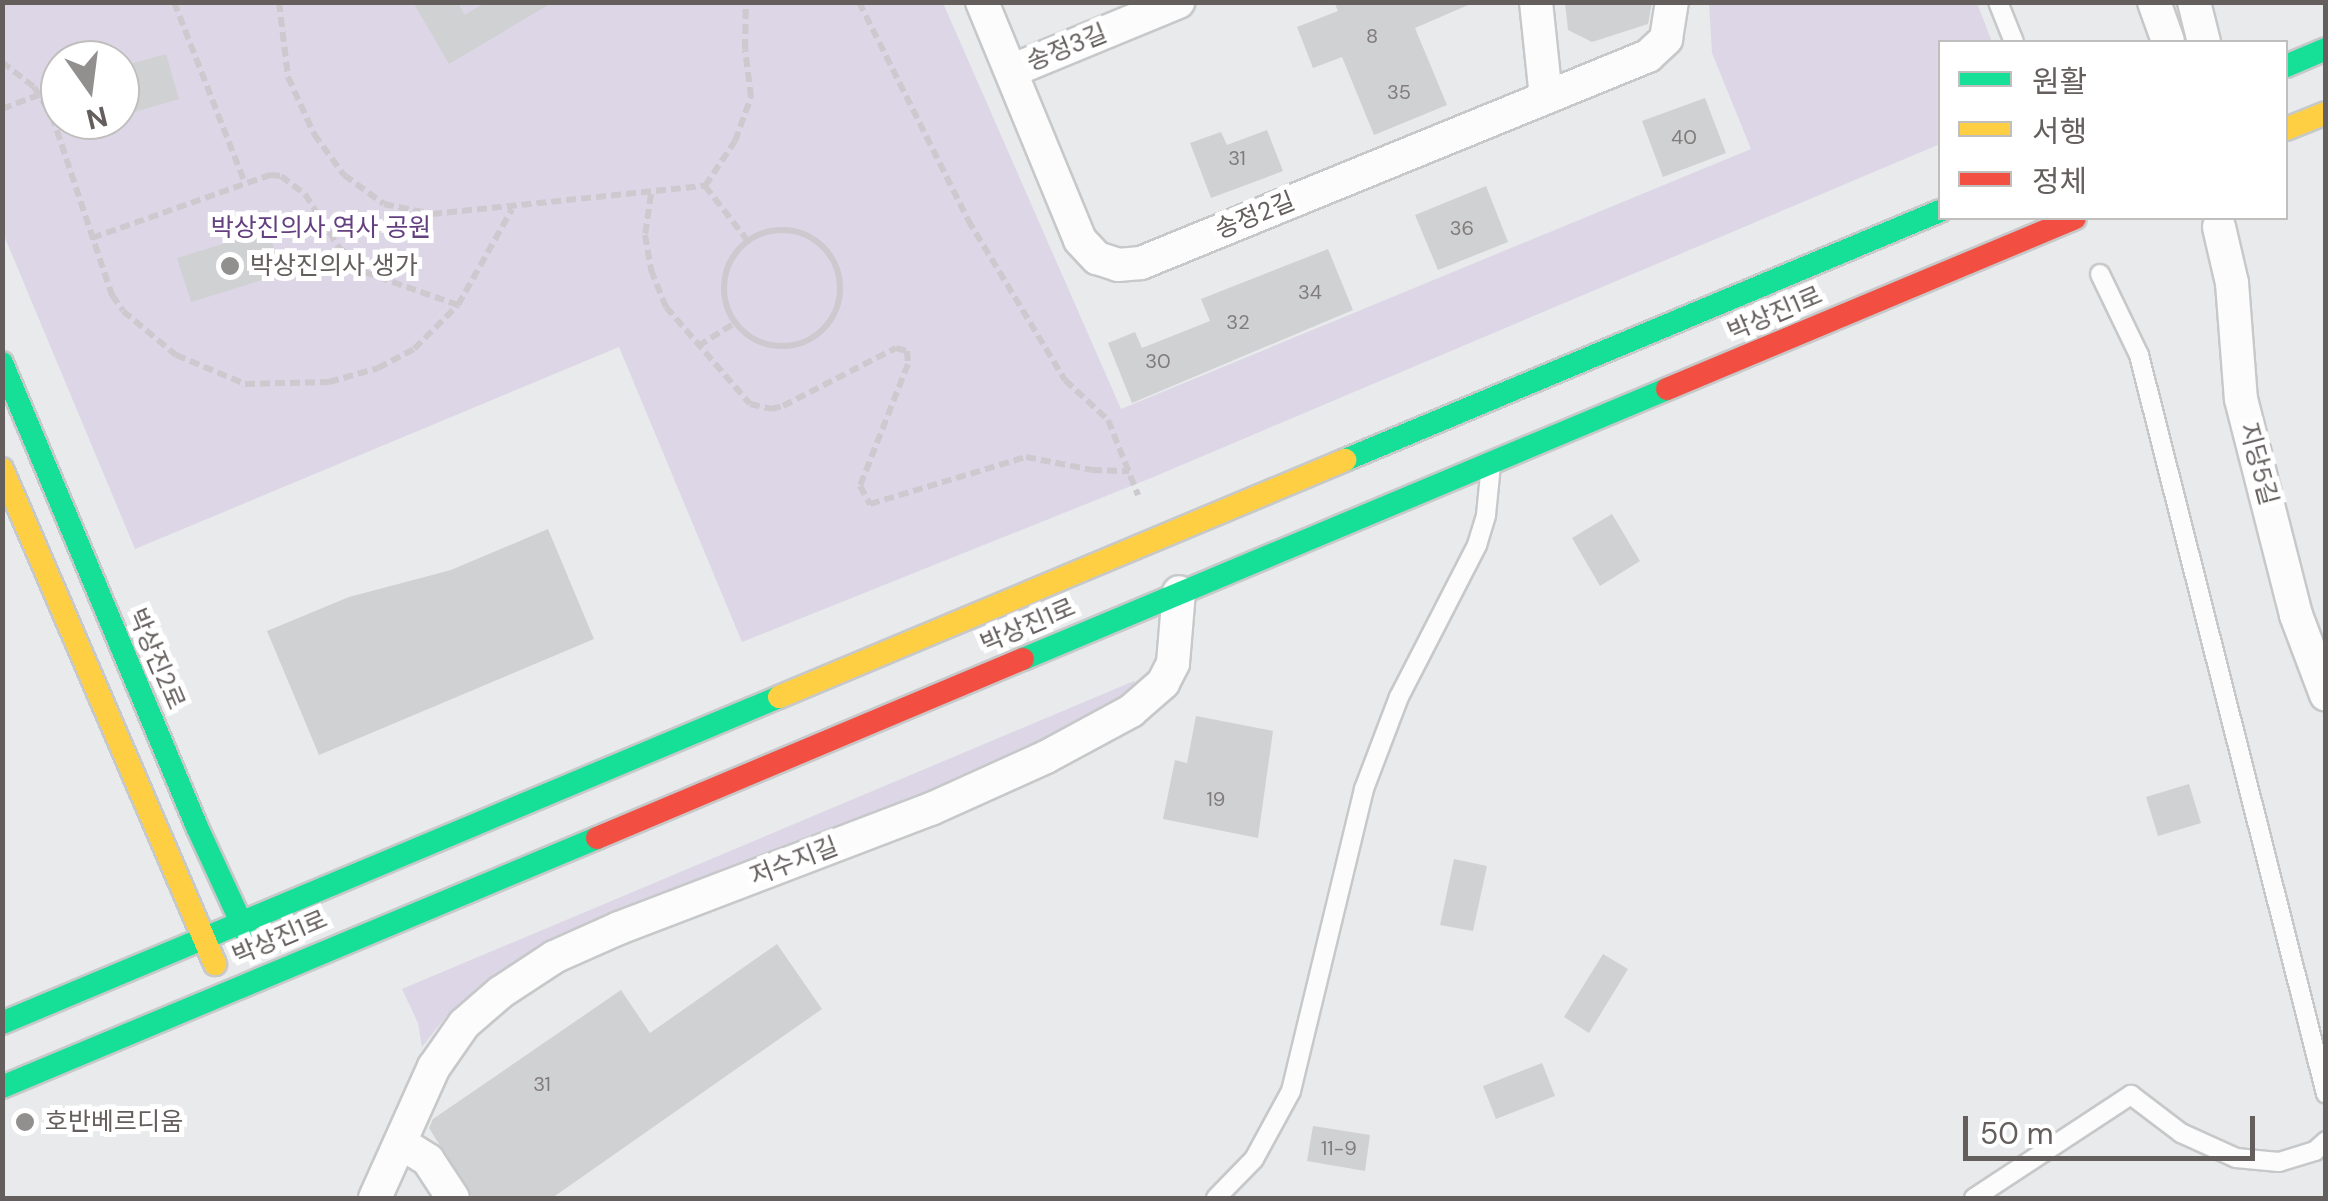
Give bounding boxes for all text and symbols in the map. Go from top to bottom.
street label: 송정3길 [1023,18,1111,78]
house number: 8 [1366,24,1378,48]
north arrow [40,40,140,140]
legend [1938,40,2288,220]
text: 원활 [2032,62,2087,101]
house number: 35 [1387,80,1411,104]
text: N [83,97,111,138]
text: 서행 [2032,112,2087,151]
house number: 40 [1671,125,1697,149]
house number: 31 [1228,146,1246,170]
text: 정체 [2032,162,2087,201]
street label: 송정2길 [1211,186,1299,246]
park label: 박상진의사 역사 공원 [211,213,431,243]
house number: 36 [1450,216,1474,240]
place label: 박상진의사 생가 [250,251,418,281]
marker: 박상진의사 생가 [219,255,241,277]
house number: 34 [1298,280,1322,304]
street label: 박상진1로 [1723,281,1827,347]
house number: 32 [1226,310,1250,334]
house number: 30 [1145,349,1171,373]
street label: 지당5길 [2233,419,2283,509]
street label: 박상진1로 [976,593,1080,659]
street label: 박상진2로 [121,604,191,714]
house number: 19 [1207,787,1225,811]
street label: 저수지길 [746,832,842,892]
street label: 박상진1로 [228,905,332,971]
house number: 31 [533,1072,551,1096]
scale bar [1968,1096,2260,1158]
place label: 호반베르디움 [45,1107,183,1137]
marker: 호반베르디움 [14,1111,36,1133]
text: 50 m [1980,1114,2054,1153]
house number: 11-9 [1321,1136,1357,1160]

